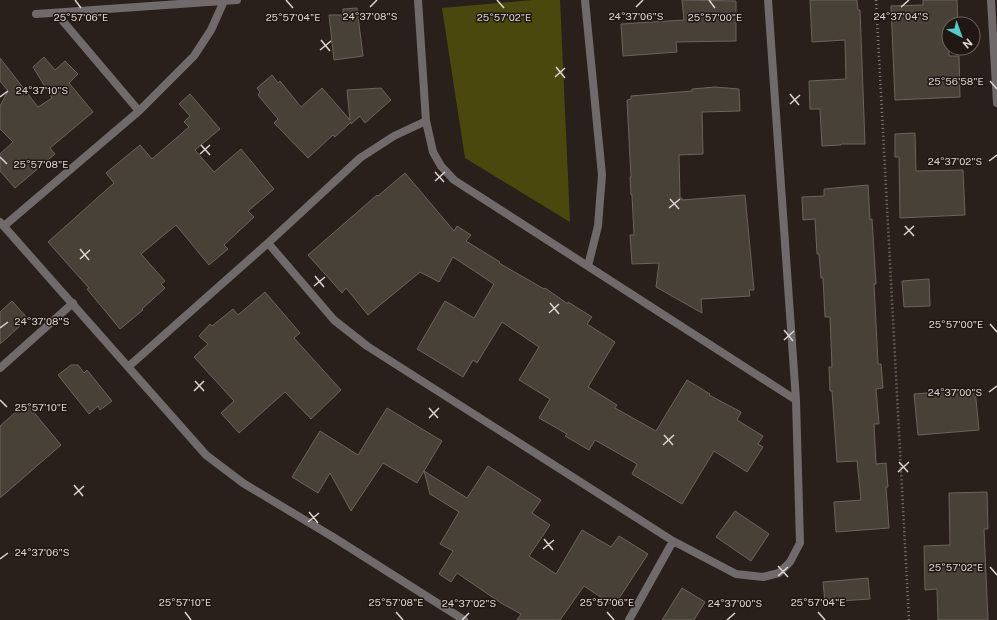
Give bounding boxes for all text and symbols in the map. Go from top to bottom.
text: 24°37'08"S [343,10,398,22]
text: 24°37'06"S [609,10,664,22]
text: 24°37'04"S [874,10,929,22]
text: 25°57'06"E [54,11,108,23]
text: 25°57'04"E [266,11,320,23]
text: 25°57'02"E [477,11,531,23]
text: 25°57'00"E [688,11,742,23]
north arrow [941,16,981,56]
text: N [960,36,975,51]
text: 25°56'58"E [928,75,984,87]
text: 24°37'10"S [16,84,69,96]
text: 24°37'02"S [928,155,983,167]
text: 25°57'08"E [14,158,68,170]
text: 24°37'08"S [15,315,70,327]
text: 25°57'00"E [929,318,983,330]
text: 24°37'00"S [928,386,983,398]
text: 25°57'10"E [15,401,67,413]
text: 24°37'06"S [15,546,70,558]
text: 25°57'02"E [929,561,983,573]
text: 25°57'10"E [159,596,211,608]
text: 25°57'08"E [369,596,423,608]
text: 25°57'06"E [580,596,634,608]
text: 25°57'04"E [791,596,845,608]
text: 24°37'02"S [442,597,497,609]
text: 24°37'00"S [708,597,763,609]

